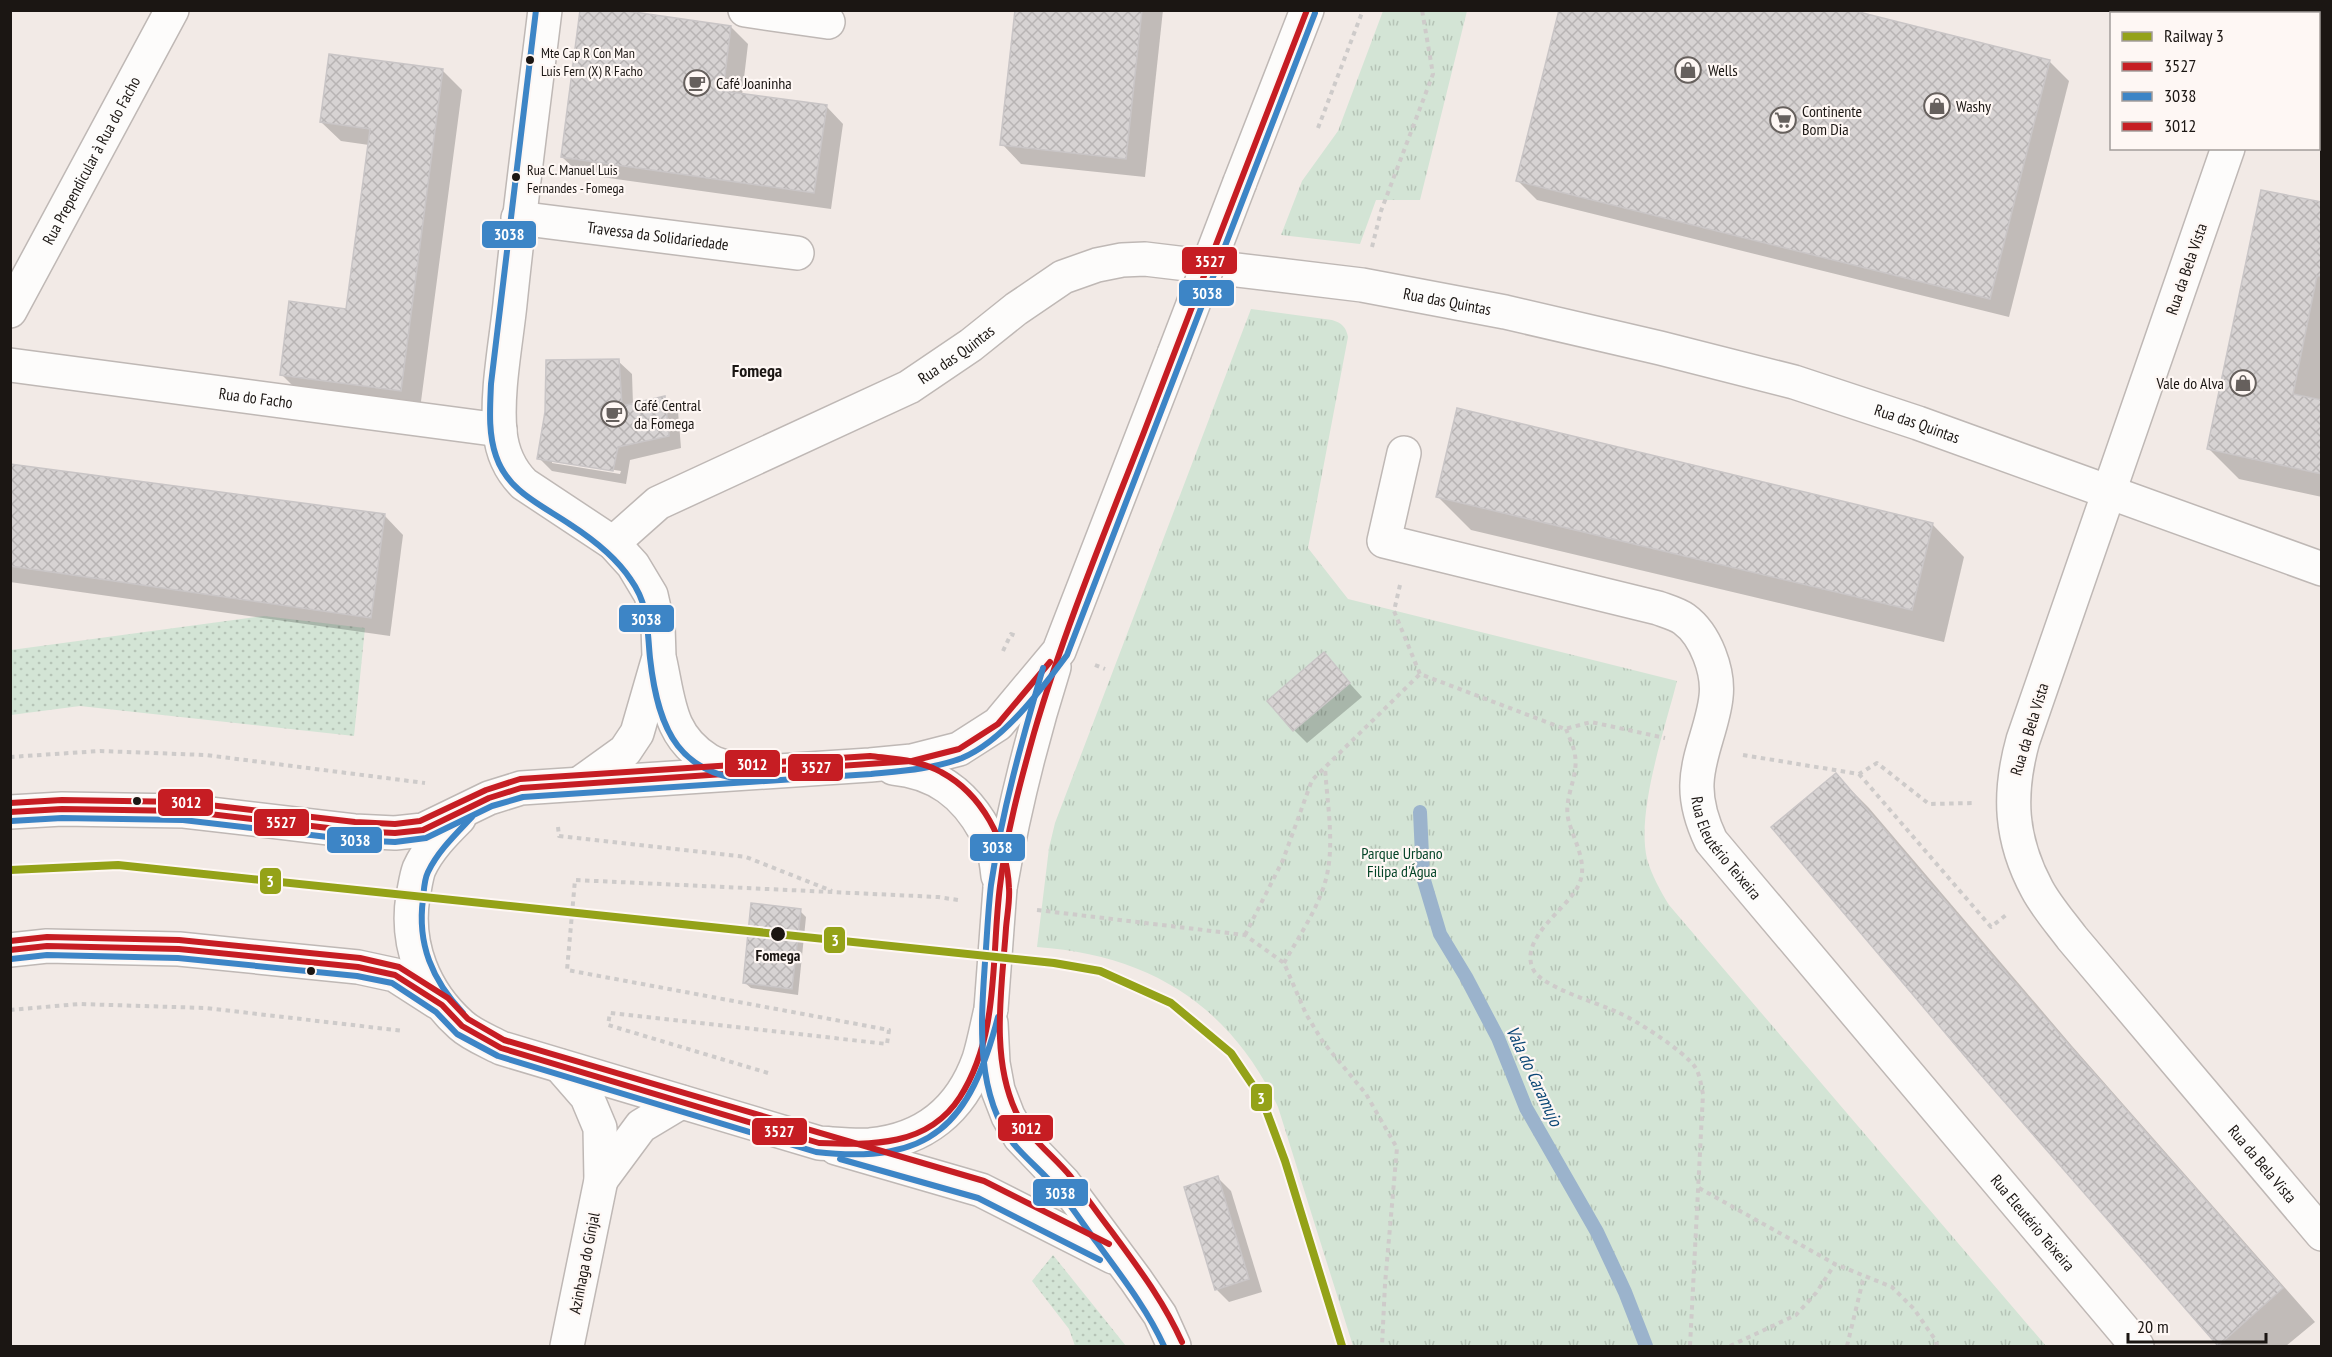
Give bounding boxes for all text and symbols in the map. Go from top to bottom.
legend [2110,12,2320,150]
text: Railway 3 [2164,24,2224,47]
place label: Mte Cap R Con Man Luis Fern (X) R Facho [541,44,643,80]
marker: Mte Cap R Con Man Luis Fern (X) R Facho [524,54,536,66]
text: 3527 [2164,54,2196,77]
shop icon: Wells [1673,55,1703,85]
place label: Wells [1708,60,1738,80]
cafe icon: Café Joaninha [682,68,712,98]
street label: Rua Prependicular à Rua do Facho [38,73,144,248]
place label: Café Joaninha [716,73,792,93]
text: 3038 [2164,84,2196,107]
shop icon: Washy [1922,91,1952,121]
place label: Washy [1956,96,1991,116]
place label: Continente Bom Dia [1802,101,1862,139]
supermarket icon: Continente Bom Dia [1768,105,1798,135]
text: 3012 [2164,114,2196,137]
place label: Rua C. Manuel Luis Fernandes - Fomega [527,161,624,197]
marker: Rua C. Manuel Luis Fernandes - Fomega [510,171,522,183]
street label: Travessa da Solidariedade [586,217,730,254]
line badge: 3038 [481,220,537,249]
street label: Rua da Bela Vista [2161,221,2211,317]
text: 3038 [494,224,524,244]
line badge: 3527 [1181,246,1238,275]
text: 3527 [1195,251,1225,271]
line badge: 3038 [1178,279,1235,307]
text: 3038 [1192,283,1222,303]
street label: Rua das Quintas [1402,283,1493,319]
street label: Rua das Quintas [914,320,998,388]
district label: Fomega [732,359,782,382]
shop icon: Vale do Alva [2228,368,2258,398]
place label: Vale do Alva [2155,373,2224,393]
street label: Rua do Facho [218,383,294,412]
place label: Café Central da Fomega [634,395,701,433]
cafe icon: Café Central da Fomega [599,399,629,429]
street label: Rua das Quintas [1872,399,1963,447]
line badge: 3038 [618,604,675,633]
text: 3038 [631,609,661,629]
street label: Rua da Bela Vista [2005,680,2053,778]
line badge: 3012 [724,749,781,778]
line badge: 3527 [787,753,844,782]
text: 3012 [737,754,767,774]
text: 3527 [801,757,831,777]
line badge: 3012 [157,788,214,817]
text: 3012 [171,792,201,812]
unlabelled marker [131,795,143,807]
street label: Rua Eleutério Teixeira [1687,795,1766,904]
line badge: 3527 [253,808,310,837]
text: 3527 [266,812,296,832]
line badge: 3038 [326,826,383,854]
text: 3038 [340,830,370,850]
line badge: 3038 [969,833,1026,862]
text: 3038 [982,837,1012,857]
park label: Parque Urbano Filipa d'Água [1361,843,1443,881]
line badge: 3 [259,867,282,895]
text: 3 [266,871,274,891]
marker: Fomega [769,925,787,943]
line badge: 3 [823,926,846,954]
text: 3 [831,930,839,950]
place label: Fomega [756,945,801,965]
unlabelled marker [305,965,317,977]
water label: Vala do Caramujo [1501,1022,1568,1131]
line badge: 3 [1250,1083,1273,1112]
text: 3 [1257,1088,1265,1108]
line badge: 3012 [997,1114,1054,1142]
line badge: 3527 [751,1117,808,1146]
text: 3012 [1011,1118,1041,1138]
text: 3527 [764,1121,794,1141]
street label: Rua da Bela Vista [2224,1121,2301,1207]
street label: Rua Eleutério Teixeira [1987,1170,2079,1275]
line badge: 3038 [1032,1178,1089,1207]
text: 3038 [1045,1183,1075,1203]
street label: Azinhaga do Ginjal [564,1210,604,1315]
scale bar [2128,1306,2266,1344]
text: 20 m [2137,1315,2169,1338]

